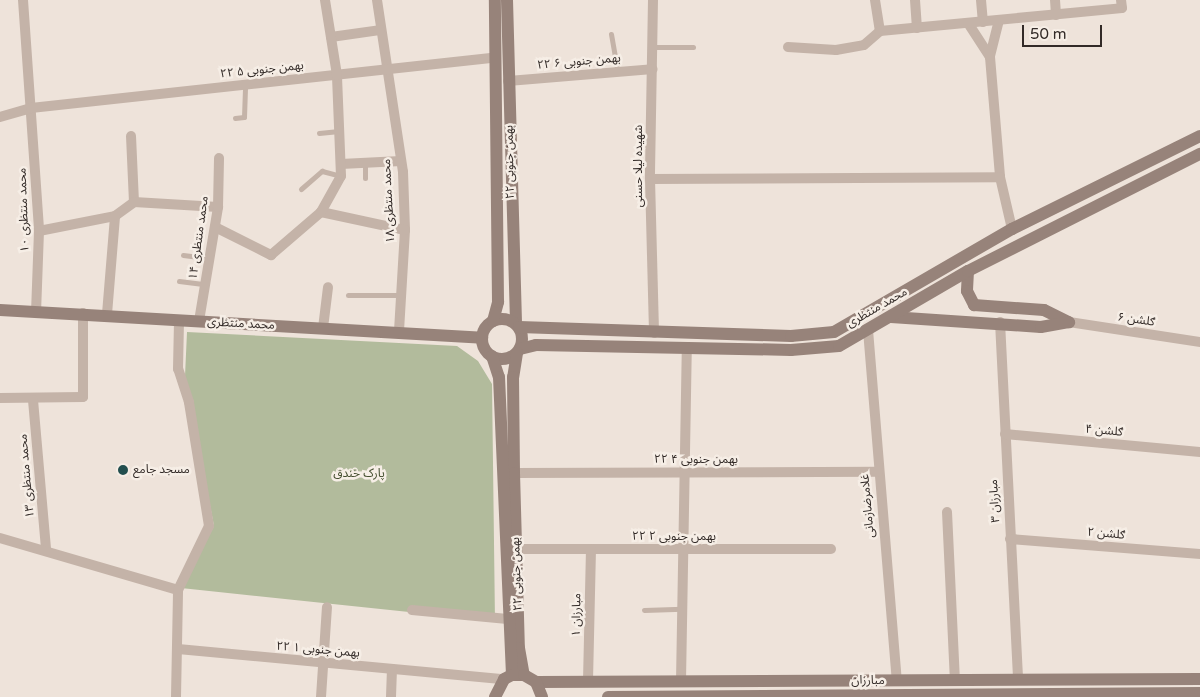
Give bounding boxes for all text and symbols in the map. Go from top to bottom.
scale bar [1025,15,1105,47]
text: 50 m [1030,25,1067,43]
street label: ۲۲ بهمن جنوبی ۶ [537,51,621,73]
street label: ۲۲ بهمن جنوبی ۵ [220,58,304,82]
street label: ۲۲ بهمن جنوبی [502,125,518,199]
street label: شهیده لیلا حسنی [632,125,646,207]
street label: محمد منتظری ۱۸ [380,158,398,244]
street label: محمد منتظری ۱۰ [15,168,33,252]
street label: محمد منتظری ۱۴ [186,195,212,281]
street label: محمد منتظری [844,285,910,331]
street label: ګلشن ۶ [1116,310,1156,330]
street label: محمد منتظری [207,315,275,333]
street label: ګلشن ۴ [1085,422,1123,440]
street label: محمد منتظری ۱۳ [16,433,38,519]
street label: ۲۲ بهمن جنوبی ۴ [654,453,738,467]
place label: مسجد جامع [133,463,190,477]
marker: مسجد جامع [117,464,129,476]
park label: پارک خندق [333,467,385,481]
street label: غلامرضازمانی [858,473,878,539]
street label: مبارزان ۳ [987,479,1003,523]
street label: ګلشن ۲ [1087,525,1125,543]
street label: ۲۲ بهمن جنوبی ۲ [632,530,716,544]
street label: ۲۲ بهمن جنوبی [509,537,525,611]
street label: مبارزان ۱ [569,593,585,637]
street label: ۲۲ بهمن جنوبی ۱ [276,639,360,661]
street label: مبارزان [851,674,885,688]

